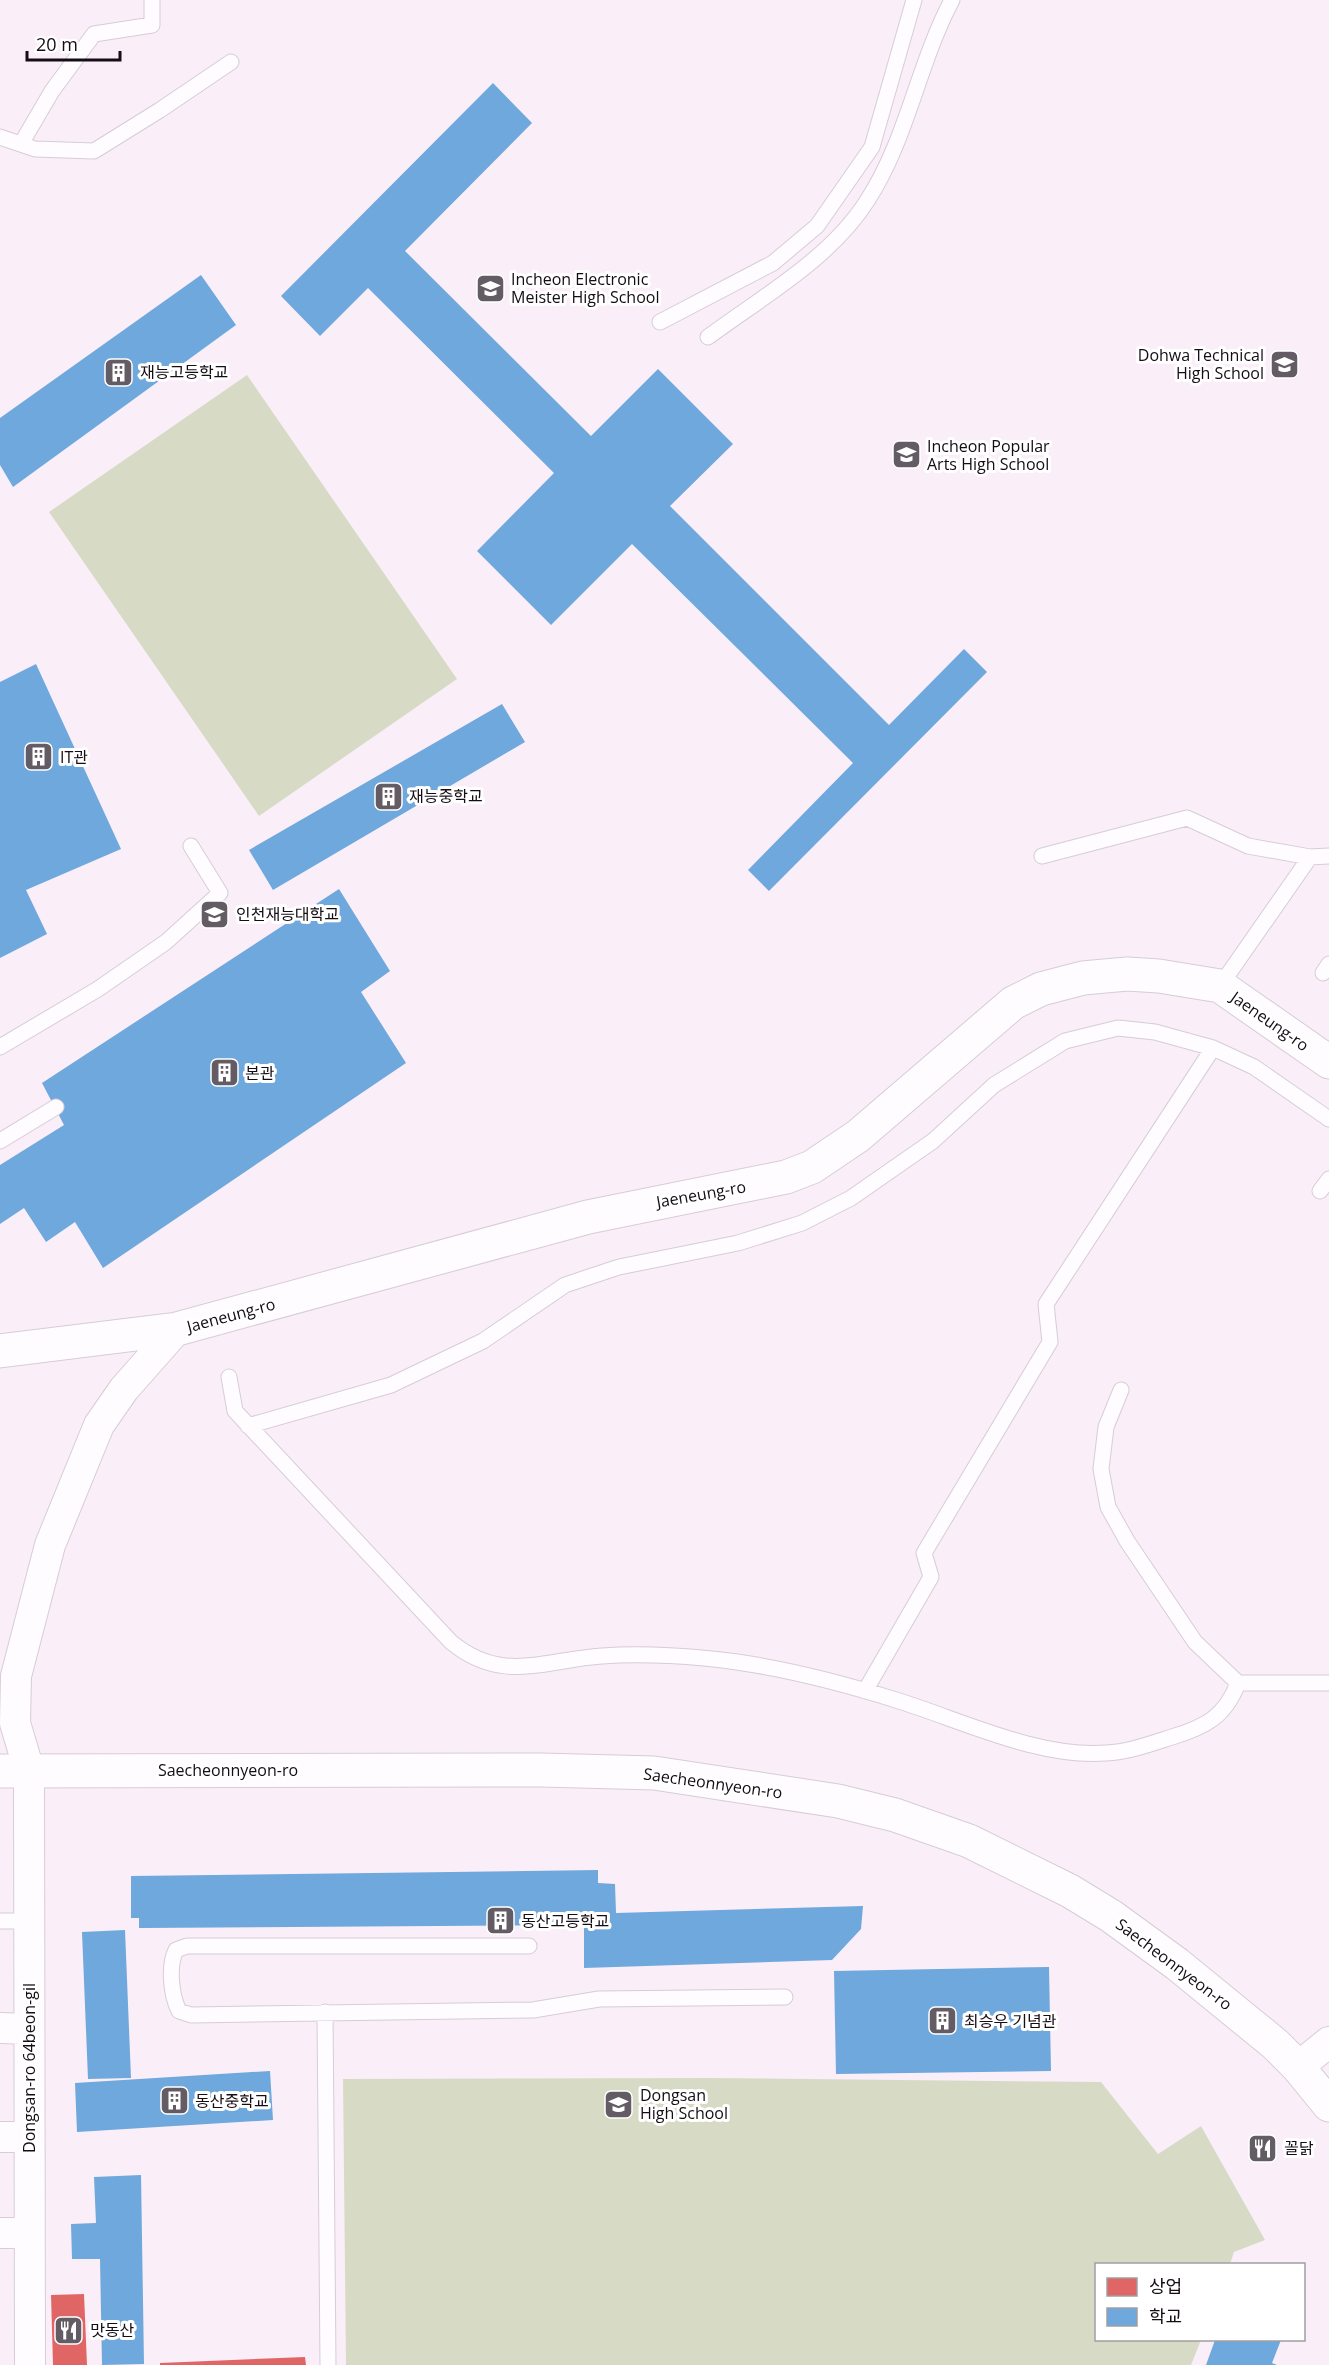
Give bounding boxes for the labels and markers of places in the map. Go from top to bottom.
place label: Incheon Electronic Meister High School [511,268,659,308]
school or university icon: Incheon Electronic Meister High School [474,272,506,304]
place label: Dohwa Technical High School [1138,344,1264,384]
school or university icon: Dohwa Technical High School [1269,348,1301,380]
building icon: 재능고등학교 [103,356,135,388]
place label: 재능고등학교 [140,361,228,383]
place label: Incheon Popular Arts High School [927,435,1050,475]
school or university icon: Incheon Popular Arts High School [890,439,922,471]
building icon: IT관 [23,741,55,773]
place label: IT관 [60,746,88,768]
building icon: 재능중학교 [372,780,404,812]
place label: 재능중학교 [409,785,483,807]
school or university icon: 인천재능대학교 [199,898,231,930]
place label: 인천재능대학교 [236,903,339,925]
building icon: 본관 [208,1057,240,1089]
place label: 본관 [245,1062,275,1084]
building icon: 동산고등학교 [484,1905,516,1937]
place label: 동산고등학교 [521,1910,609,1932]
building icon: 최승우 기념관 [927,2005,959,2037]
place label: 최승우 기념관 [964,2010,1057,2032]
place label: Dongsan High School [640,2084,728,2124]
building icon: 동산중학교 [158,2085,190,2117]
school or university icon: Dongsan High School [603,2088,635,2120]
place label: 동산중학교 [195,2090,269,2112]
restaurant icon: 꼴닭 [1247,2132,1279,2164]
place label: 꼴닭 [1284,2137,1314,2159]
restaurant icon: 맛동산 [53,2314,85,2346]
place label: 맛동산 [90,2319,134,2341]

